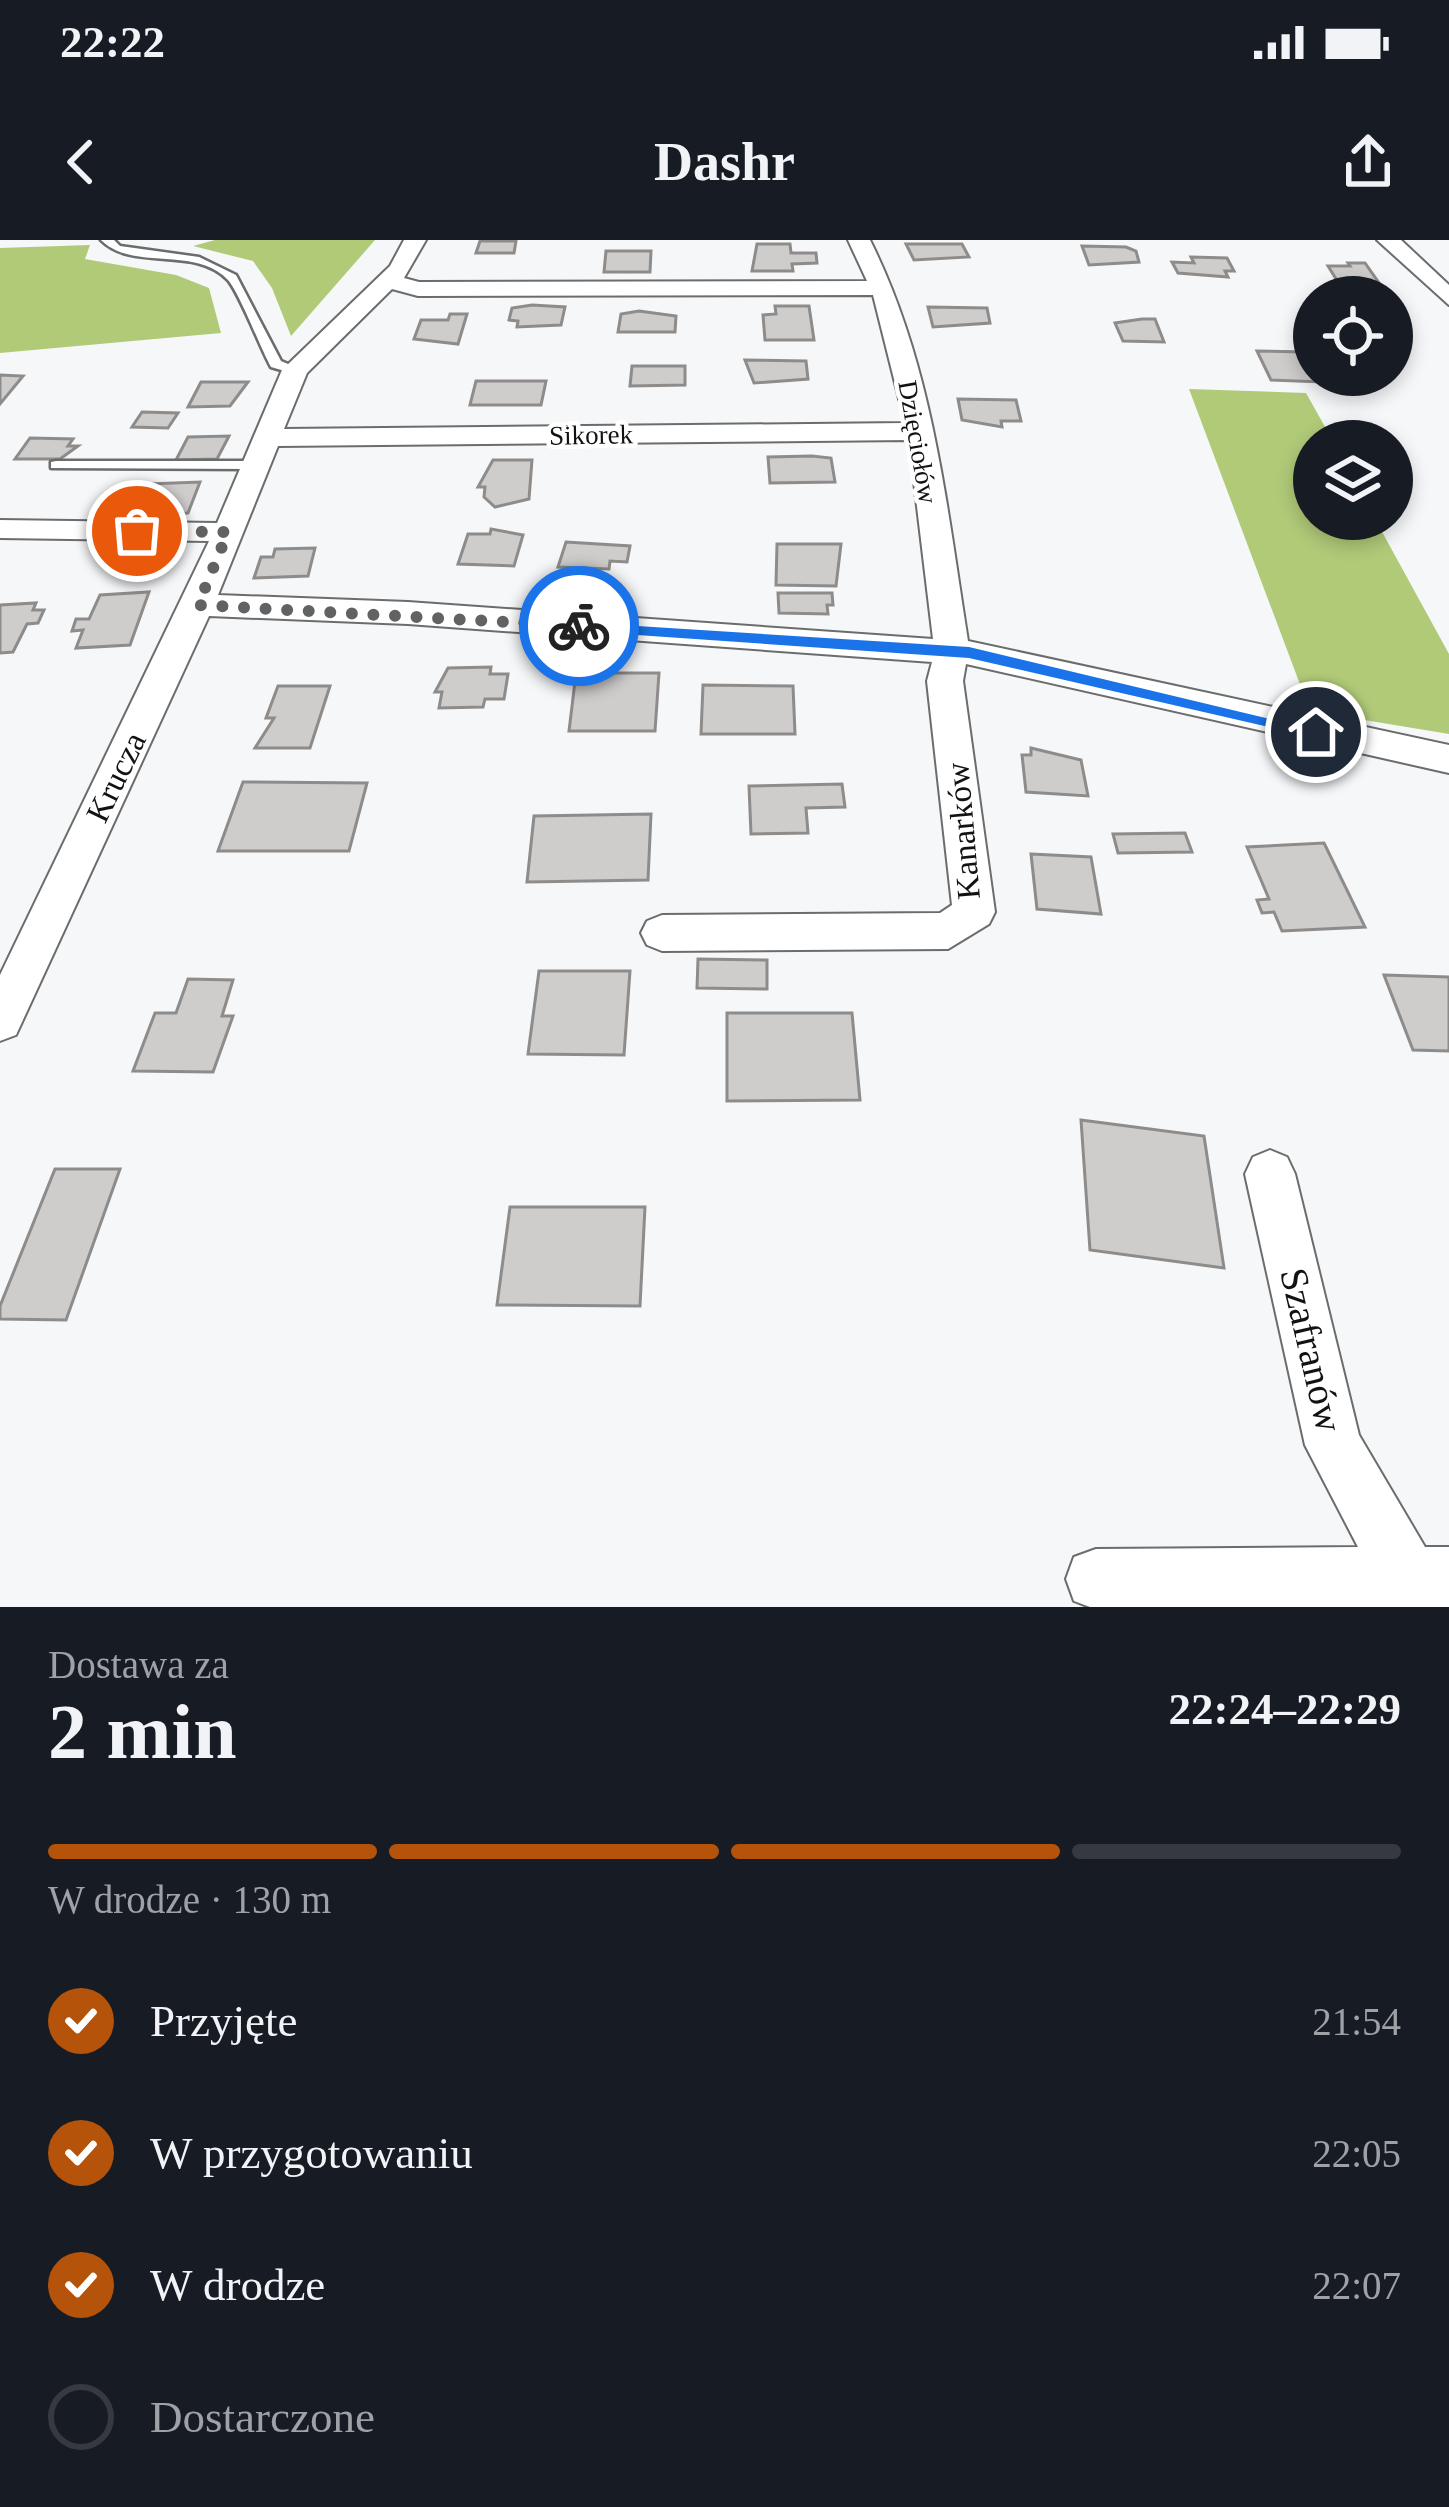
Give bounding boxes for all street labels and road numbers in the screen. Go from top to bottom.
street label: Dzięciołów [892,378,944,506]
street label: Sikorek [549,419,634,451]
street label: Krucza [79,726,153,828]
street label: Kanarków [939,761,987,901]
street label: Szafranów [1272,1264,1352,1436]

